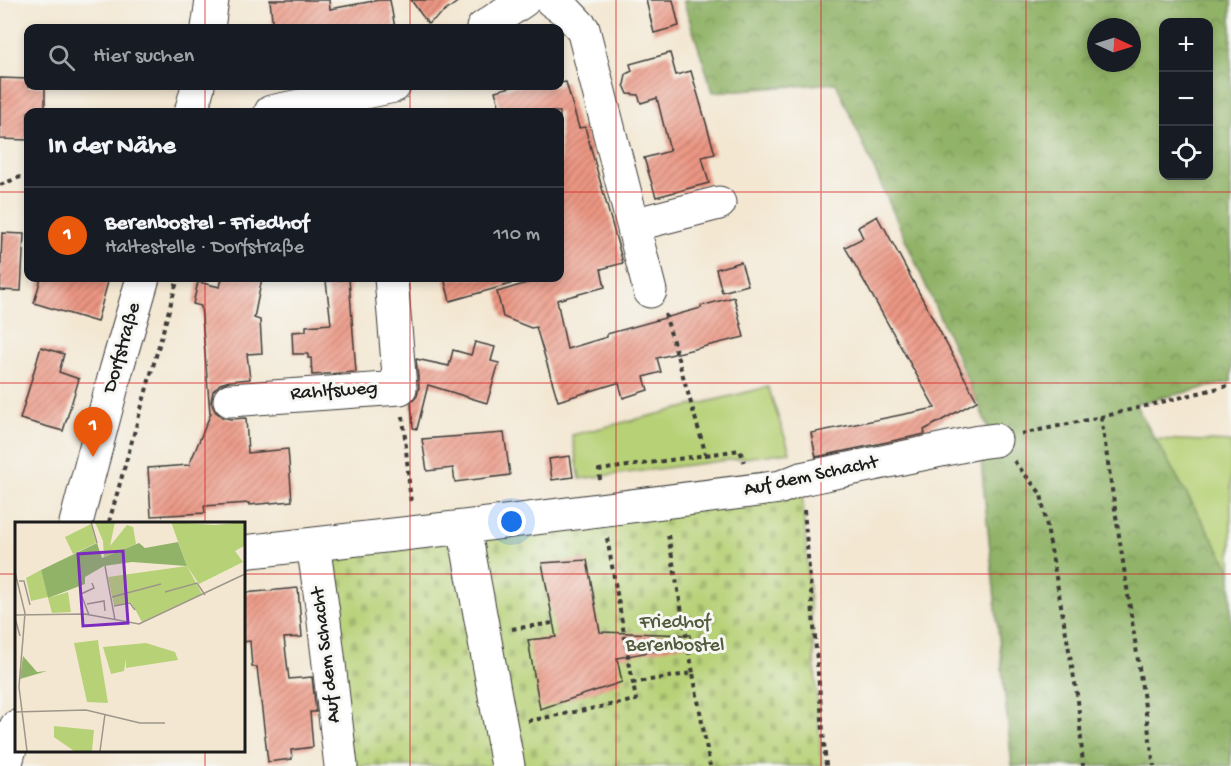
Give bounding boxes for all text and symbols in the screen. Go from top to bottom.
north arrow [1087,18,1141,72]
map controls [1159,18,1213,180]
button: + [1159,18,1213,72]
search box [24,24,564,90]
icon: search [45,41,78,74]
text: Hier suchen [93,44,194,70]
button: − [1159,72,1213,126]
button: locate [1159,126,1213,180]
text: In der Nähe [48,132,176,163]
text: Berenbostel - Friedhof [105,211,309,237]
text: 1 [63,224,72,247]
text: 110 m [494,224,540,247]
text: Haltestelle · Dorfstraße [105,237,304,260]
street label: Dorfstraße [99,300,147,398]
street label: Rahlfsweg [290,377,378,407]
pin: 1 [74,408,112,457]
street label: Auf dem Schacht [742,451,882,502]
your location [497,507,526,536]
inset map [15,522,244,751]
street label: Auf dem Schacht [307,584,347,724]
park label: Friedhof Berenbostel [625,612,724,658]

